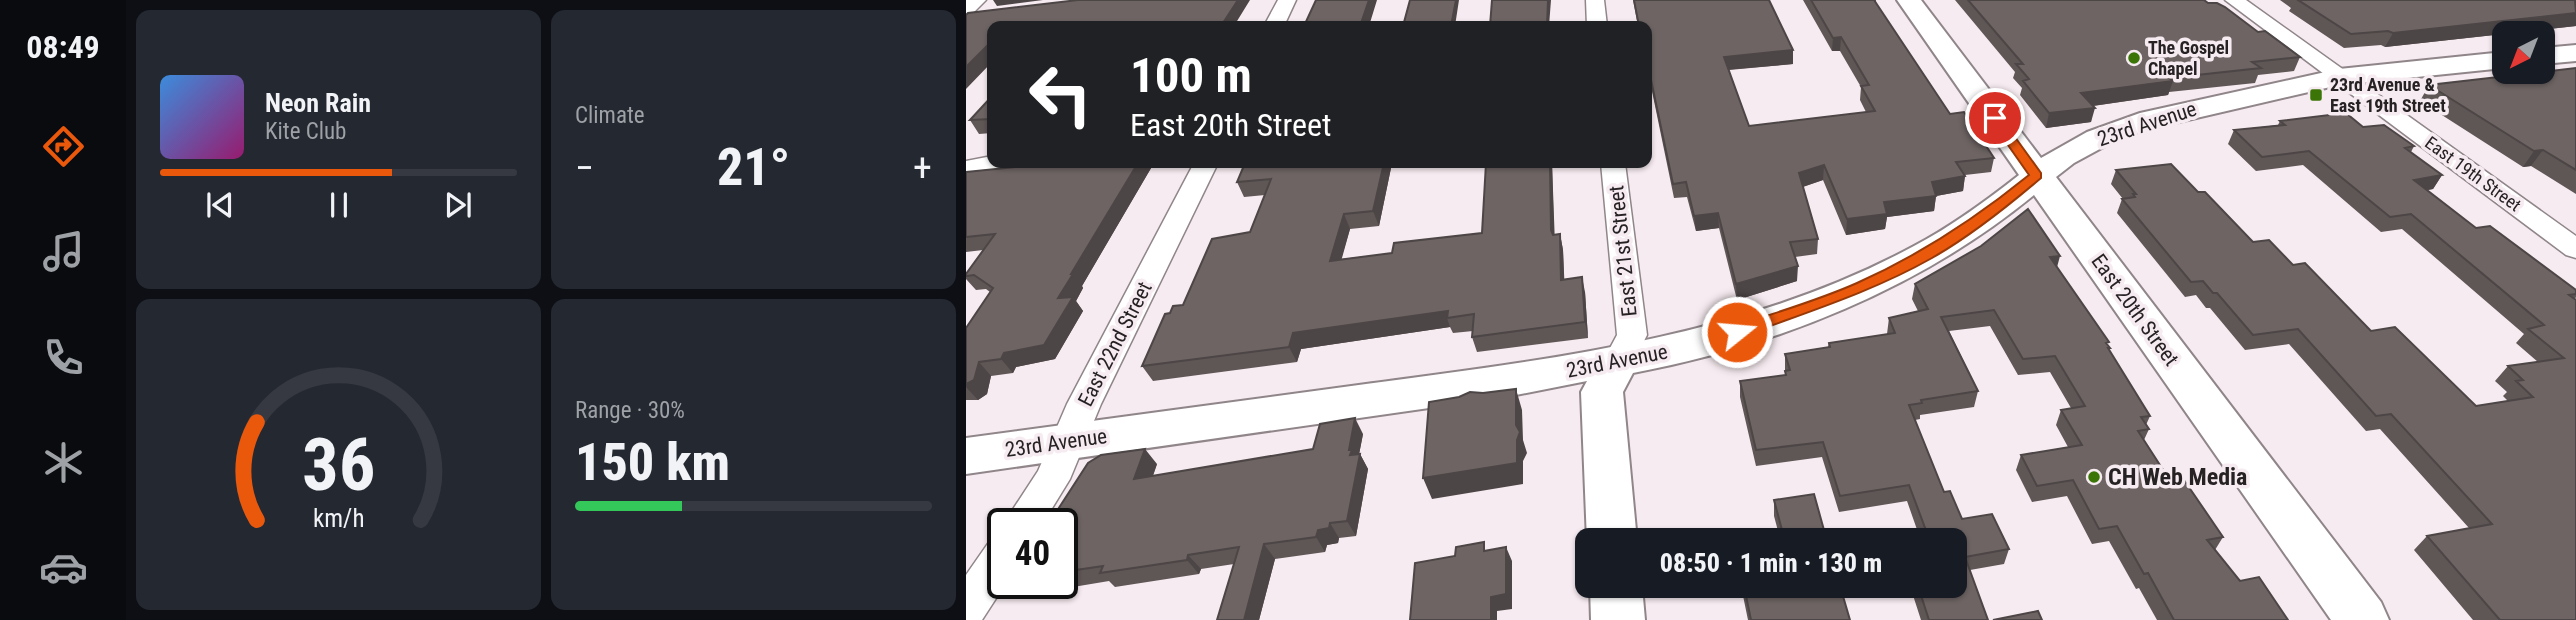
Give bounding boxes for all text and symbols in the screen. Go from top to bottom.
north arrow [2492,21,2555,84]
map controls [2492,21,2555,84]
text: 08:49 [26,28,100,66]
place label: The Gospel Chapel [2148,37,2229,79]
text: 100 m [1130,47,1252,104]
icon: left [1015,49,1106,140]
marker: The Gospel Chapel [2126,50,2142,66]
place label: 23rd Avenue & East 19th Street [2330,74,2446,116]
marker: 23rd Avenue & East 19th Street [2308,87,2324,103]
text: Neon Rain [265,88,371,118]
pin [1965,88,2025,148]
street label: 23rd Avenue [2094,97,2200,151]
icon: arrive [1976,99,2014,137]
text: Climate [575,102,645,129]
text: East 20th Street [1130,106,1331,144]
text: Kite Club [265,118,346,145]
icon: directions [39,122,88,171]
street label: East 19th Street [2421,132,2525,215]
text: 21° [717,137,790,198]
text: − [575,146,594,190]
text: + [913,146,932,190]
street label: East 21st Street [1604,184,1642,318]
icon: previous [201,186,239,224]
icon: pause [320,186,358,224]
icon: next [439,186,477,224]
icon: music [39,227,88,276]
street label: East 20th Street [2086,249,2184,371]
street label: East 22nd Street [1073,278,1157,410]
position arrow [1700,295,1774,369]
icon: phone [39,333,88,382]
street label: 23rd Avenue [1564,339,1670,383]
text: Range · 30% [575,397,685,424]
text: 36 [302,423,375,509]
street label: 23rd Avenue [1004,424,1109,462]
text: 150 km [575,432,730,493]
icon: climate [39,438,88,487]
place label: CH Web Media [2108,463,2247,491]
marker: CH Web Media [2086,469,2102,485]
text: km/h [313,504,364,533]
speed limit sign: 40 [987,508,1078,599]
icon: car [39,543,88,592]
text: 08:50 · 1 min · 130 m [1660,548,1882,578]

